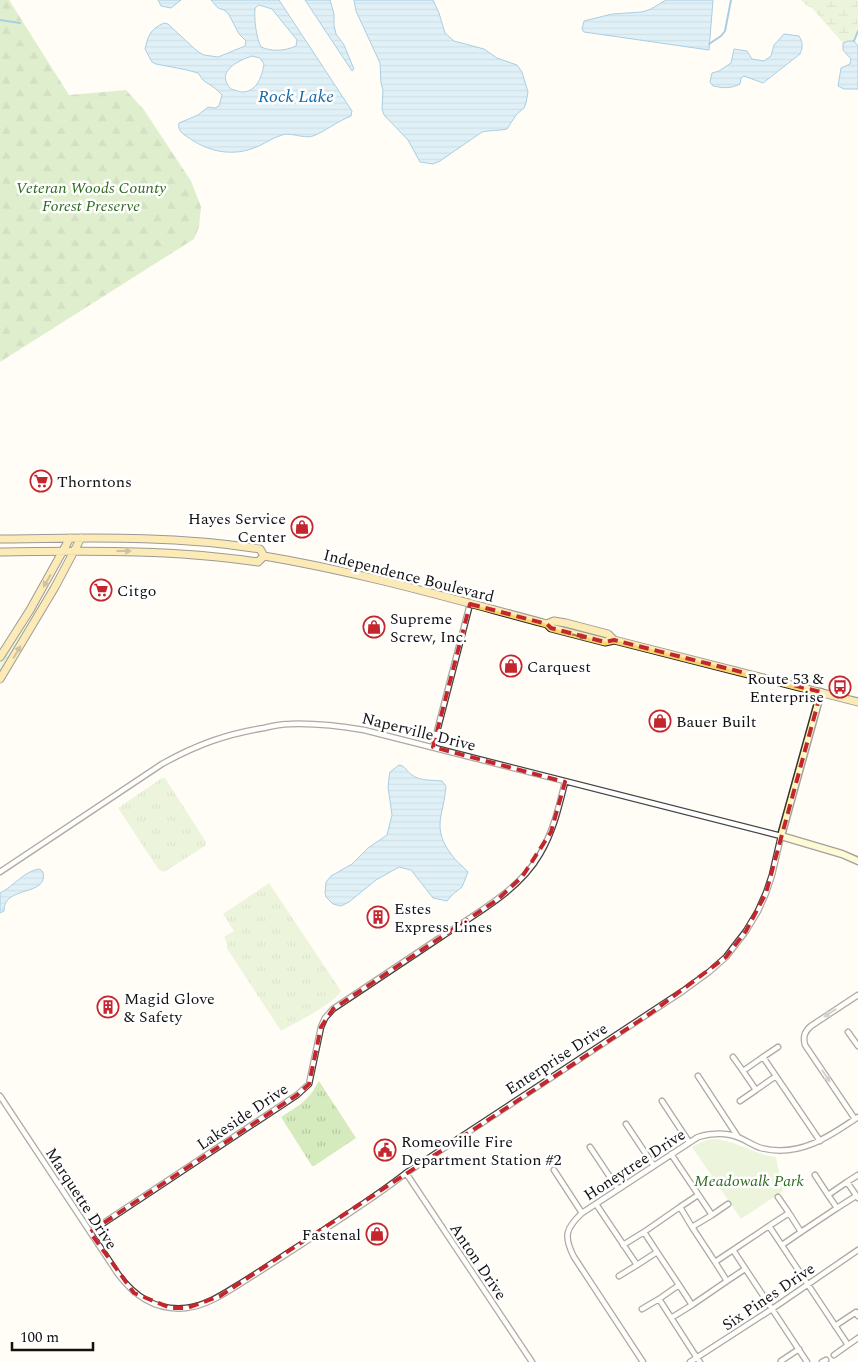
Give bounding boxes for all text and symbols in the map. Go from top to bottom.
water label: Rock Lake [258,83,334,110]
park label: Veteran Woods County Forest Preserve [16,176,166,218]
supermarket icon: Thorntons [29,469,53,493]
place label: Thorntons [57,470,132,494]
place label: Hayes Service Center [188,507,286,549]
shop icon: Hayes Service Center [290,515,314,539]
street label: Independence Boulevard [321,543,497,609]
one-way arrow [116,547,132,555]
one-way arrow [42,574,51,588]
supermarket icon: Citgo [89,578,113,602]
place label: Citgo [117,579,157,603]
place label: Supreme Screw, Inc. [390,607,467,649]
shop icon: Supreme Screw, Inc. [362,615,386,639]
one-way arrow [572,632,587,640]
one-way arrow [12,646,21,659]
shop icon: Carquest [499,654,523,678]
place label: Carquest [527,655,591,679]
place label: Route 53 & Enterprise [747,667,825,709]
bus stop icon: Route 53 & Enterprise [828,675,852,699]
street label: Naperville Drive [359,706,478,758]
shop icon: Bauer Built [648,709,672,733]
place label: Bauer Built [676,710,757,734]
place label: Estes Express Lines [394,897,492,939]
building icon: Estes Express Lines [366,905,390,929]
place label: Magid Glove & Safety [124,987,215,1029]
building icon: Magid Glove & Safety [96,995,120,1019]
one-way arrow [824,1008,837,1018]
street label: Enterprise Drive [501,1017,612,1101]
one-way arrow [821,1069,831,1083]
street label: Lakeside Drive [192,1077,293,1156]
street label: Honeytree Drive [579,1123,690,1207]
place label: Romeoville Fire Department Station #2 [401,1130,562,1172]
public building icon: Romeoville Fire Department Station #2 [373,1138,397,1162]
street label: Marquette Drive [39,1143,123,1254]
park label: Meadowalk Park [694,1169,805,1193]
street label: Anton Drive [444,1218,513,1305]
shop icon: Fastenal [365,1222,389,1246]
place label: Fastenal [302,1223,361,1247]
street label: Six Pines Drive [717,1257,820,1337]
scale bar [12,1320,94,1352]
text: 100 m [20,1326,59,1349]

